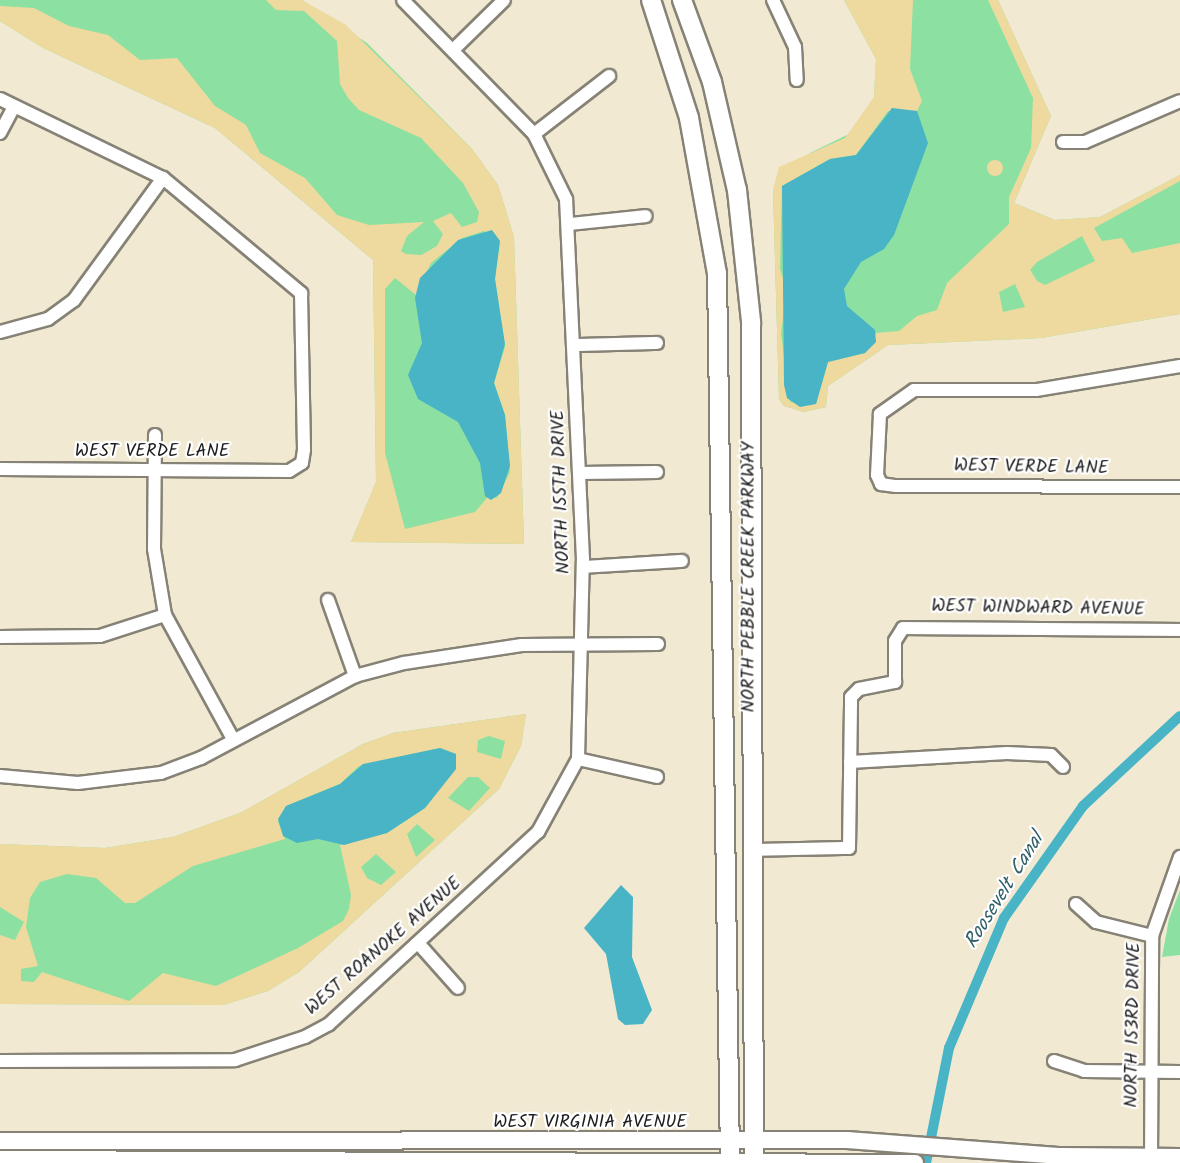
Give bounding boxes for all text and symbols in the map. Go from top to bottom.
street label: NORTH 155TH DRIVE [548,410,576,574]
street label: WEST VERDE LANE [75,441,229,463]
street label: NORTH PEBBLE CREEK PARKWAY [739,442,761,712]
street label: WEST VERDE LANE [954,456,1108,480]
street label: WEST WINDWARD AVENUE [931,596,1145,622]
water label: Roosevelt Canal [960,829,1050,953]
street label: WEST ROANOKE AVENUE [302,873,466,1021]
street label: NORTH 153RD DRIVE [1122,942,1146,1108]
street label: WEST VIRGINIA AVENUE [493,1112,687,1134]

